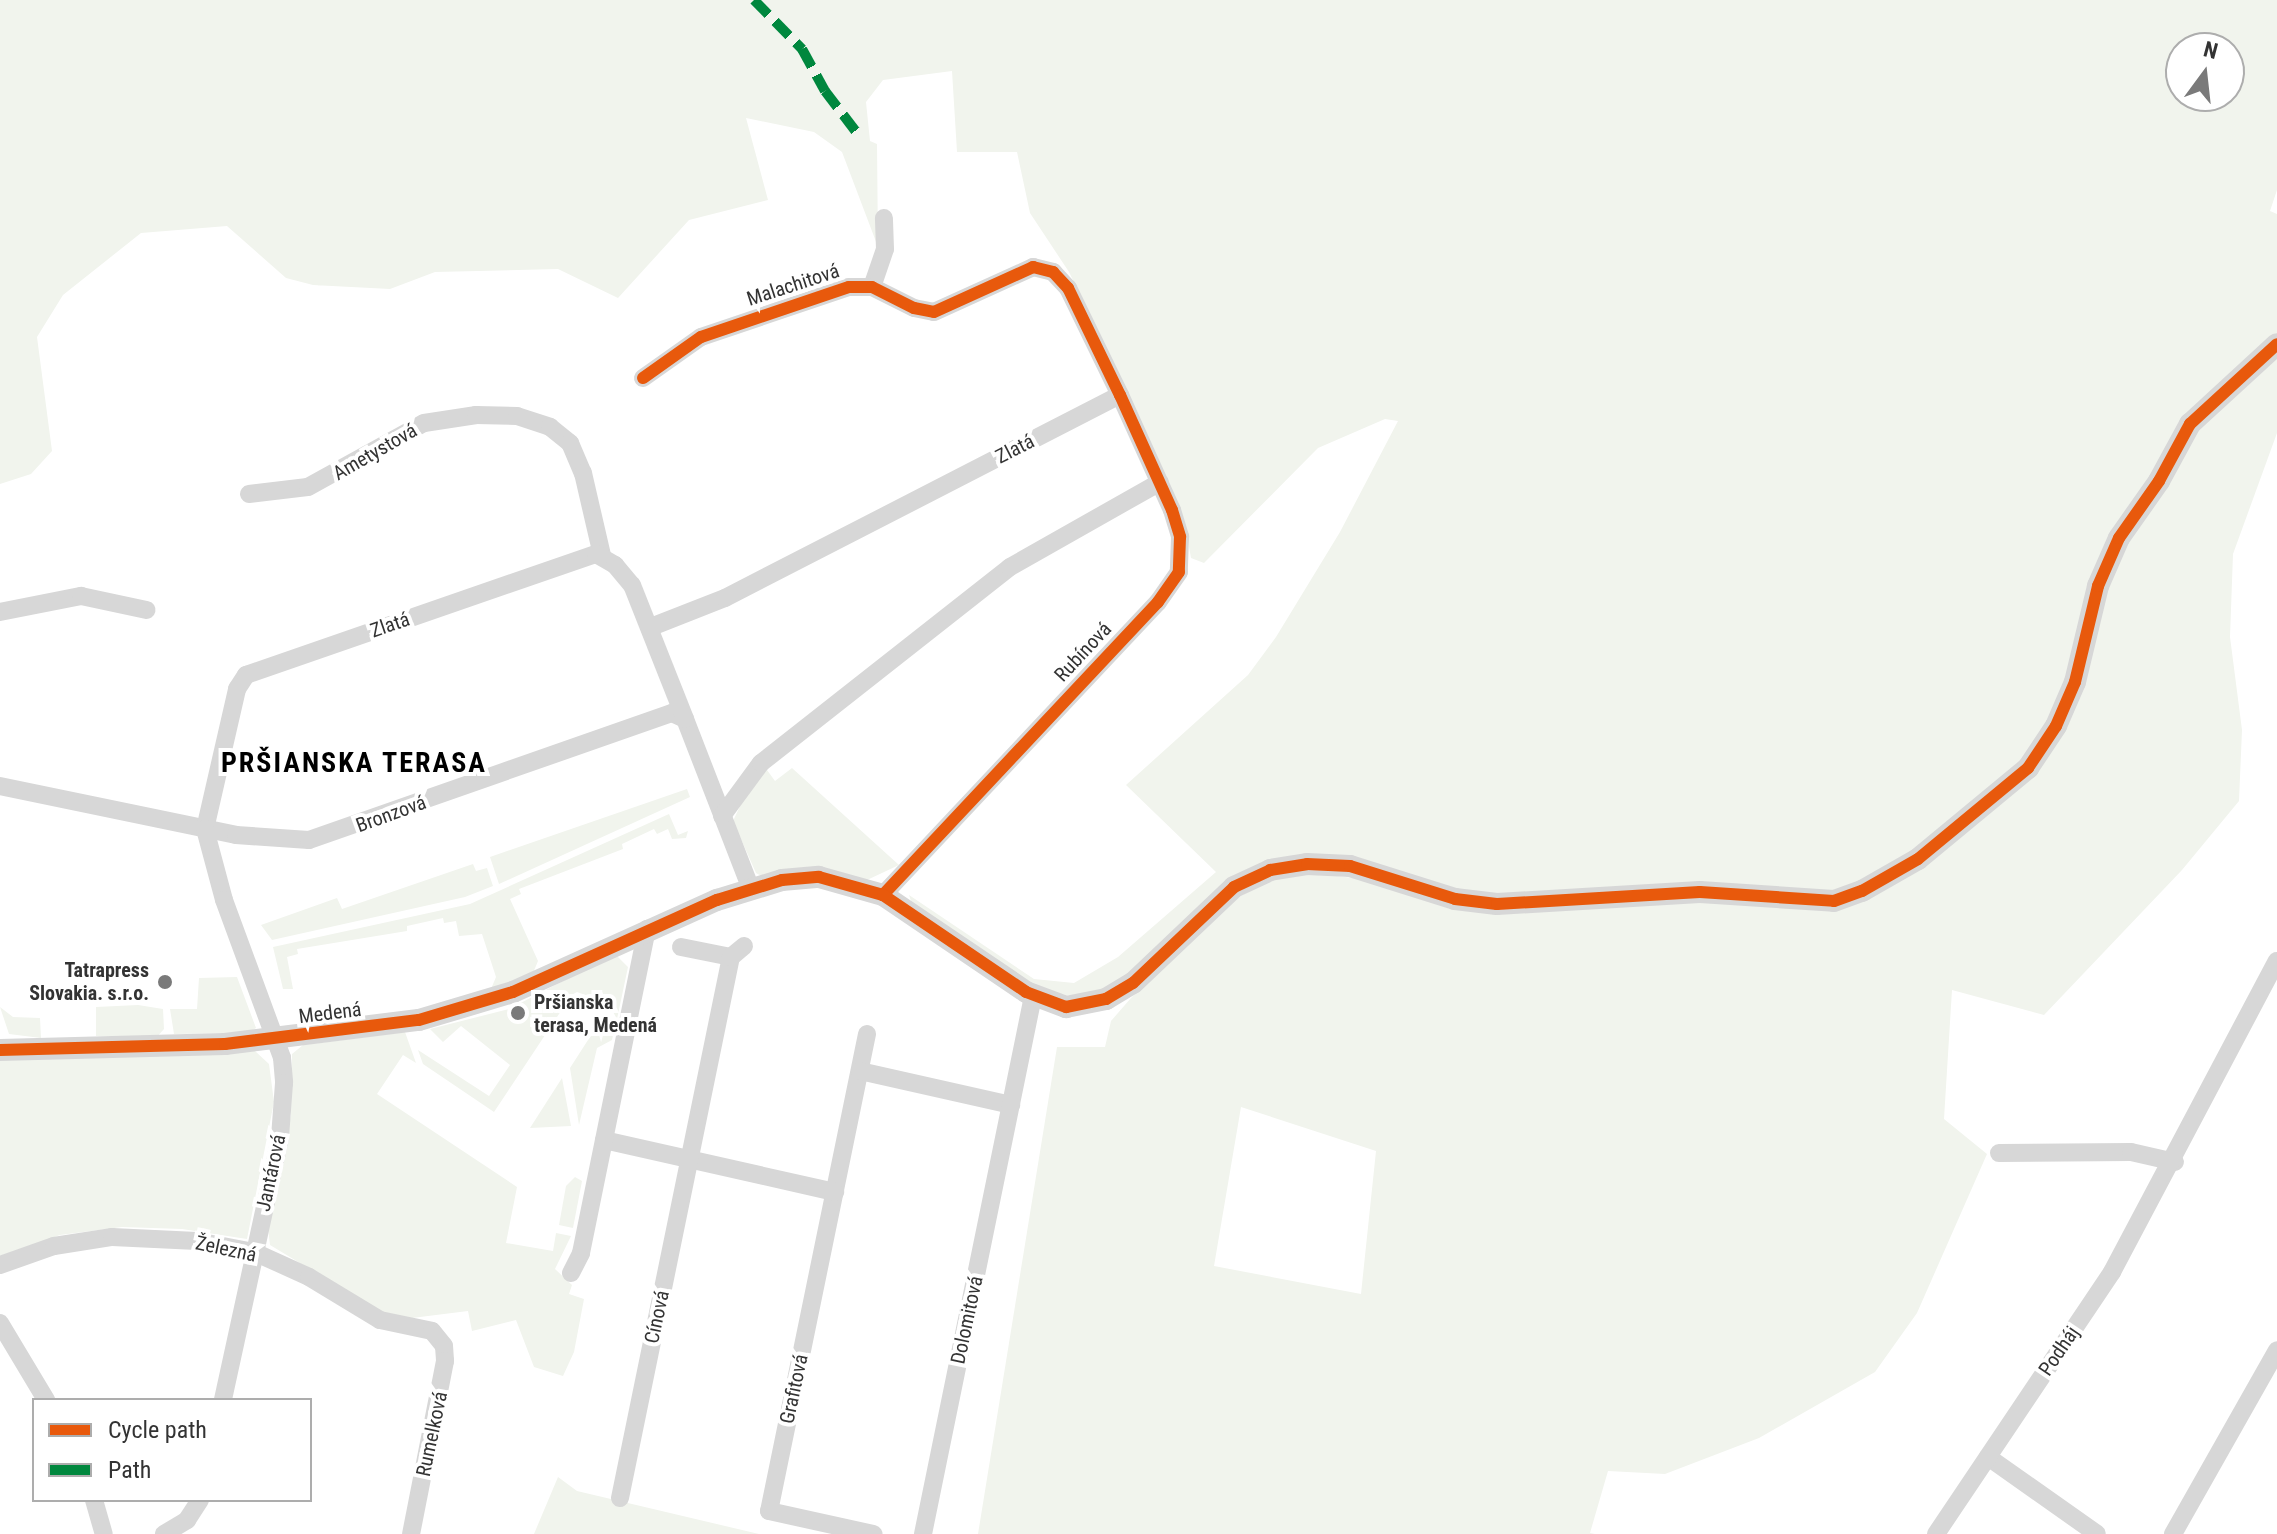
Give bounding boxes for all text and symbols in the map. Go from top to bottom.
north arrow [2165,32,2245,112]
text: N [2201,36,2221,64]
street label: Malachitová [744,259,842,311]
street label: Ametystová [329,418,421,486]
street label: Zlatá [992,429,1038,469]
street label: Zlatá [367,607,413,643]
street label: Rubínová [1050,617,1116,687]
district label: PRŠIANSKA TERASA [221,746,487,780]
street label: Bronzová [353,790,429,838]
place label: Tatrapress Slovakia. s.r.o. [29,958,149,1005]
marker: Tatrapress Slovakia. s.r.o. [156,973,174,991]
place label: Pršianska terasa, Medená [534,990,657,1037]
street label: Medená [297,997,363,1029]
marker: Pršianska terasa, Medená [509,1004,527,1022]
street label: Jantárová [251,1132,291,1214]
street label: Železná [193,1231,259,1267]
street label: Dolomitová [946,1274,988,1366]
street label: Cínová [640,1288,674,1346]
street label: Podháj [2034,1322,2084,1380]
street label: Grafitová [775,1352,813,1426]
street label: Rumelková [411,1389,453,1479]
legend [32,1398,312,1502]
text: Cycle path [108,1416,207,1444]
text: Path [108,1456,151,1484]

